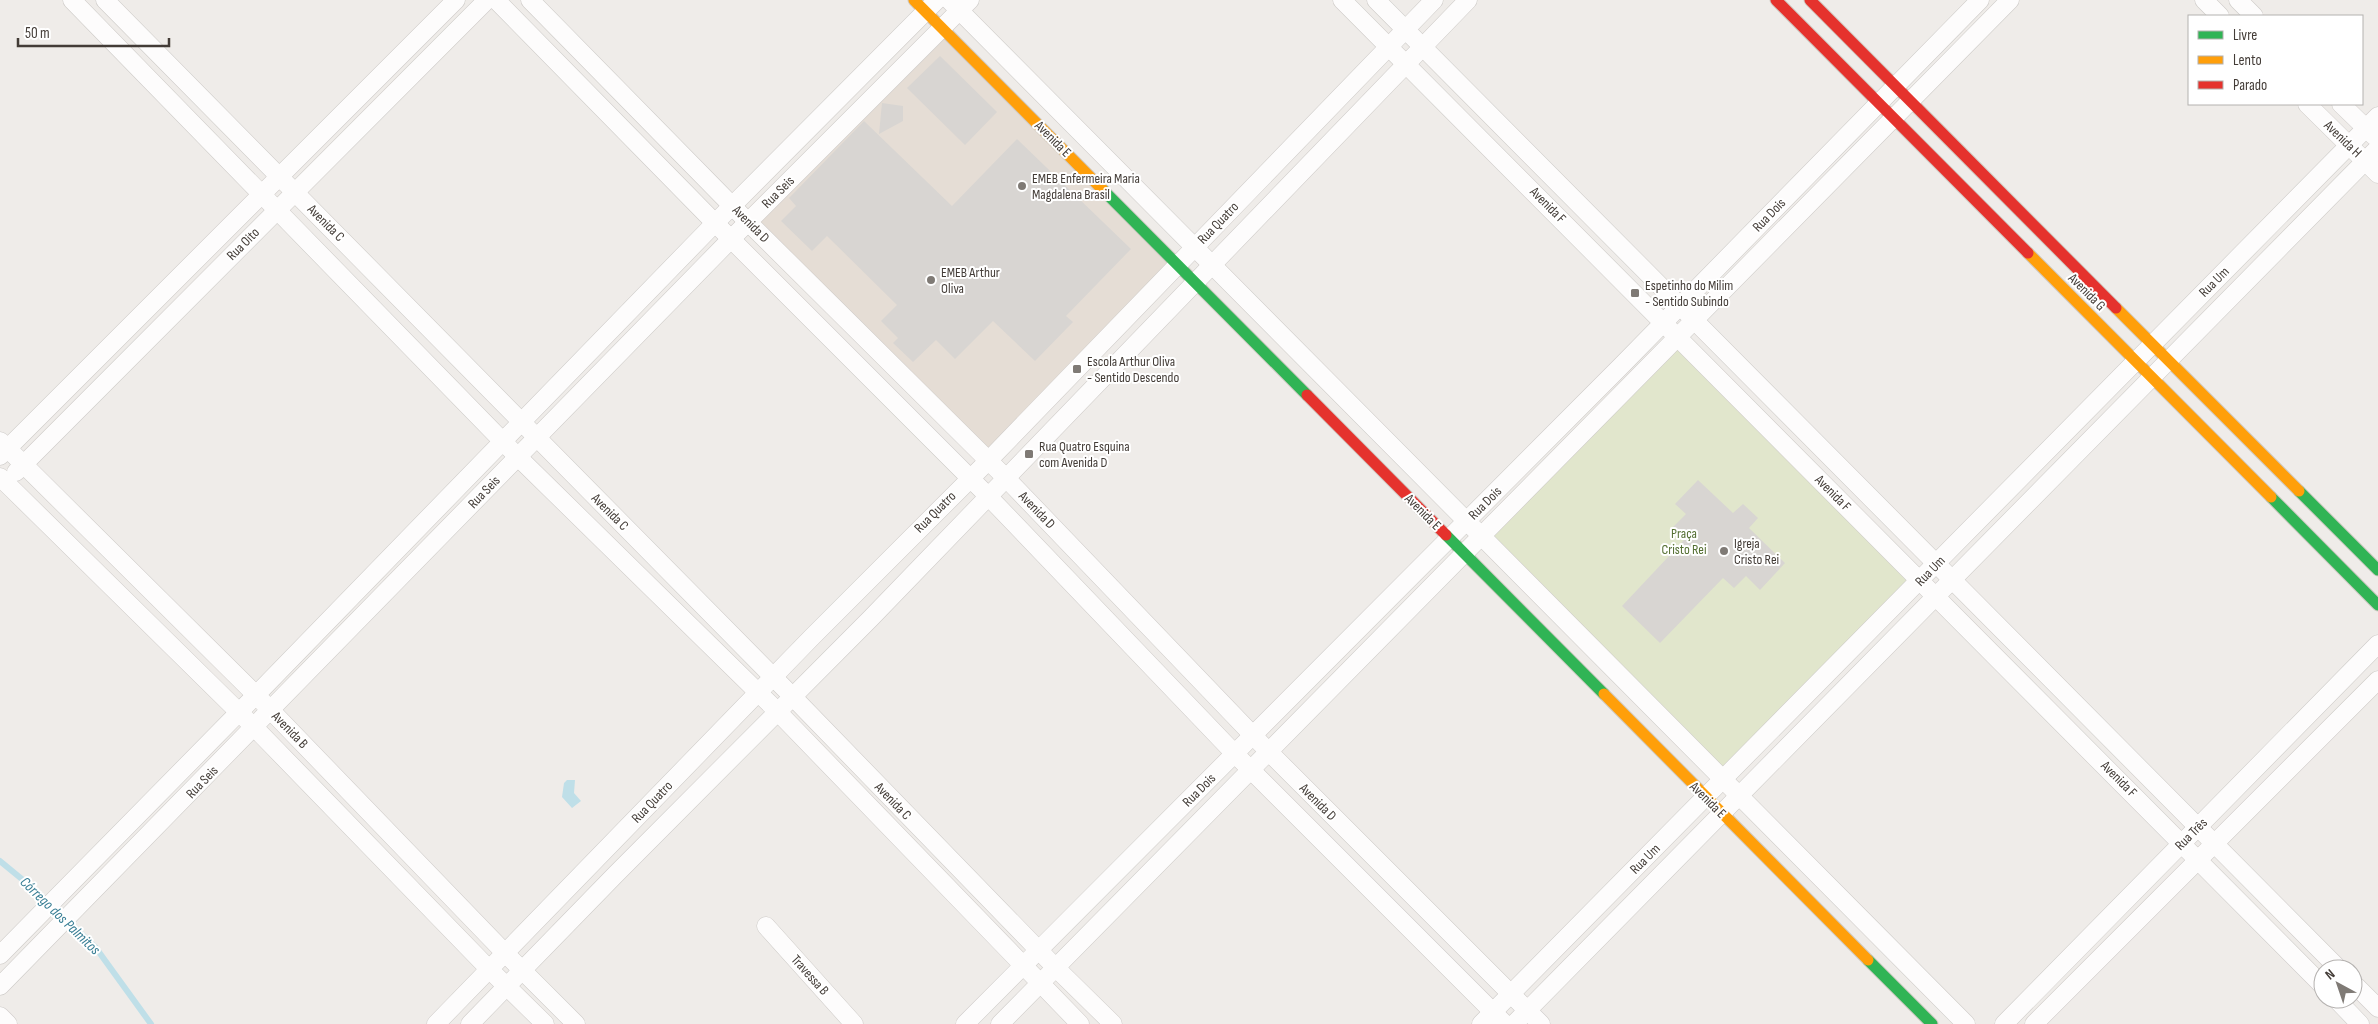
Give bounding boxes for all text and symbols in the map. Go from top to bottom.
scale bar [18,15,169,47]
legend [2188,15,2363,105]
text: 50 m [25,24,50,43]
text: Livre [2233,26,2257,45]
text: Lento [2233,51,2262,70]
text: Parado [2233,76,2267,95]
street label: Avenida H [2320,116,2365,161]
street label: Avenida E [1031,117,1075,161]
place label: EMEB Enfermeira Maria Magdalena Brasil [1032,170,1140,203]
street label: Rua Seis [758,172,798,212]
marker: EMEB Enfermeira Maria Magdalena Brasil [1016,180,1028,192]
street label: Avenida F [1526,183,1570,227]
street label: Rua Dois [1749,195,1789,235]
street label: Rua Quatro [1194,198,1242,248]
street label: Avenida C [303,200,348,245]
street label: Avenida D [728,201,773,246]
street label: Rua Oito [223,224,263,264]
street label: Rua Um [2195,263,2233,301]
place label: EMEB Arthur Oliva [941,264,1000,297]
street label: Avenida G [2064,269,2109,314]
marker: EMEB Arthur Oliva [925,274,937,286]
place label: Espetinho do Milim - Sentido Subindo [1645,277,1733,310]
marker: Espetinho do Milim - Sentido Subindo [1629,287,1641,299]
place label: Escola Arthur Oliva - Sentido Descendo [1087,353,1179,386]
marker: Escola Arthur Oliva - Sentido Descendo [1071,363,1083,375]
place label: Rua Quatro Esquina com Avenida D [1039,438,1130,471]
marker: Rua Quatro Esquina com Avenida D [1023,448,1035,460]
street label: Avenida F [1811,471,1855,515]
street label: Rua Seis [464,472,504,512]
street label: Rua Dois [1465,483,1505,523]
street label: Rua Quatro [911,487,960,536]
street label: Avenida D [1014,487,1059,532]
street label: Avenida C [587,489,632,534]
street label: Avenida E [1401,490,1445,534]
park label: Praça Cristo Rei [1661,525,1707,558]
place label: Igreja Cristo Rei [1734,535,1779,568]
marker: Igreja Cristo Rei [1718,545,1730,557]
street label: Rua Um [1911,552,1949,590]
street label: Avenida B [268,707,312,752]
street label: Avenida F [2097,757,2141,801]
street label: Rua Seis [182,762,222,802]
street label: Rua Dois [1179,770,1219,810]
street label: Rua Quatro [628,777,676,827]
street label: Avenida C [870,778,915,823]
street label: Avenida E [1686,778,1730,822]
street label: Avenida D [1295,779,1340,824]
street label: Rua Três [2171,814,2211,854]
street label: Rua Um [1626,840,1664,878]
water label: Córrego dos Palmitos [16,873,105,960]
street label: Travessa B [788,951,832,999]
north arrow [2313,959,2363,1009]
text: N [2322,966,2338,983]

